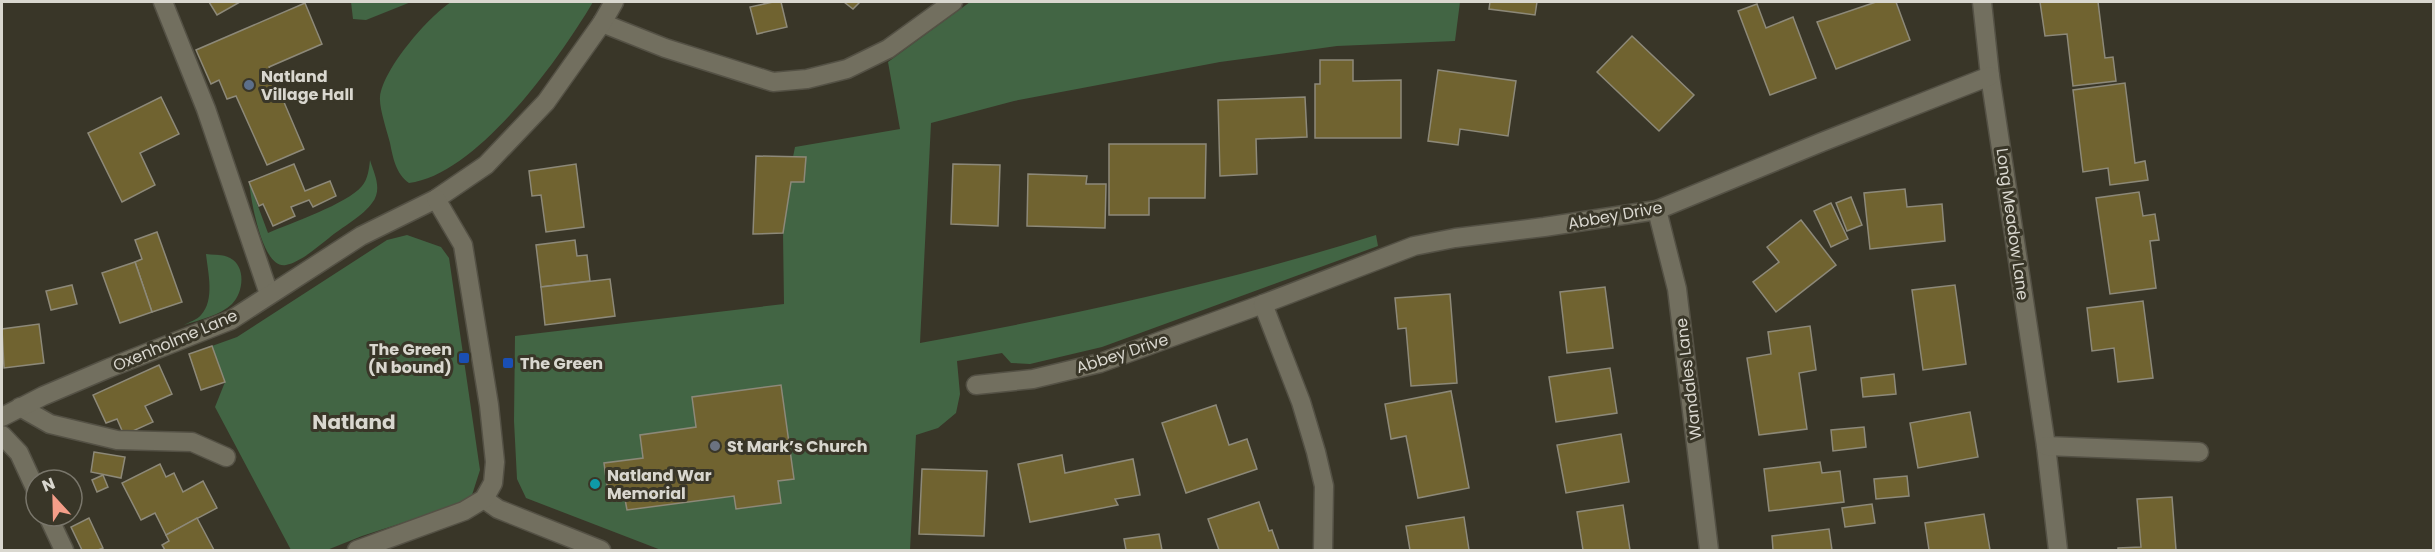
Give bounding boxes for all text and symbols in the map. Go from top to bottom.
place label: Natland Village Hall [261,65,354,106]
marker: Natland Village Hall [242,78,256,92]
street label: Long Meadow Lane [1990,147,2035,302]
street label: Abbey Drive [1566,196,1664,235]
street label: Oxenholme Lane [109,304,241,377]
street label: Wandales Lane [1670,317,1707,441]
street label: Abbey Drive [1073,328,1171,379]
place label: The Green (N bound) [368,338,452,379]
marker: The Green (N bound) [457,351,471,365]
place label: The Green [520,352,603,375]
marker: The Green [501,356,515,370]
district label: Natland [312,408,396,436]
place label: St Mark’s Church [727,435,867,458]
marker: St Mark’s Church [708,439,722,453]
place label: Natland War Memorial [607,464,712,505]
north arrow [24,468,84,528]
text: N [39,472,58,497]
marker: Natland War Memorial [588,477,602,491]

